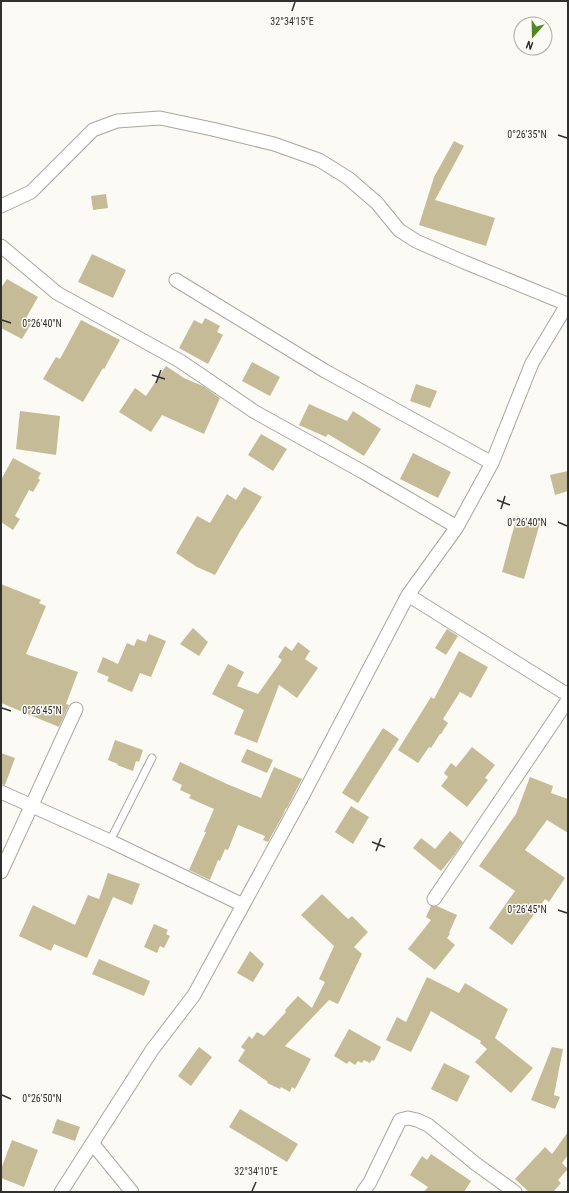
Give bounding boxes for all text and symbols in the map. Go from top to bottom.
text: 32°34'15"E [270,16,314,27]
north arrow [513,16,553,56]
text: N [524,38,535,52]
text: 0°26'35"N [507,129,547,140]
text: 0°26'40"N [22,318,62,329]
text: 0°26'40"N [507,517,547,528]
text: 0°26'45"N [22,705,62,716]
text: 0°26'45"N [507,904,547,915]
text: 0°26'50"N [22,1093,62,1104]
text: 32°34'10"E [234,1166,278,1177]

